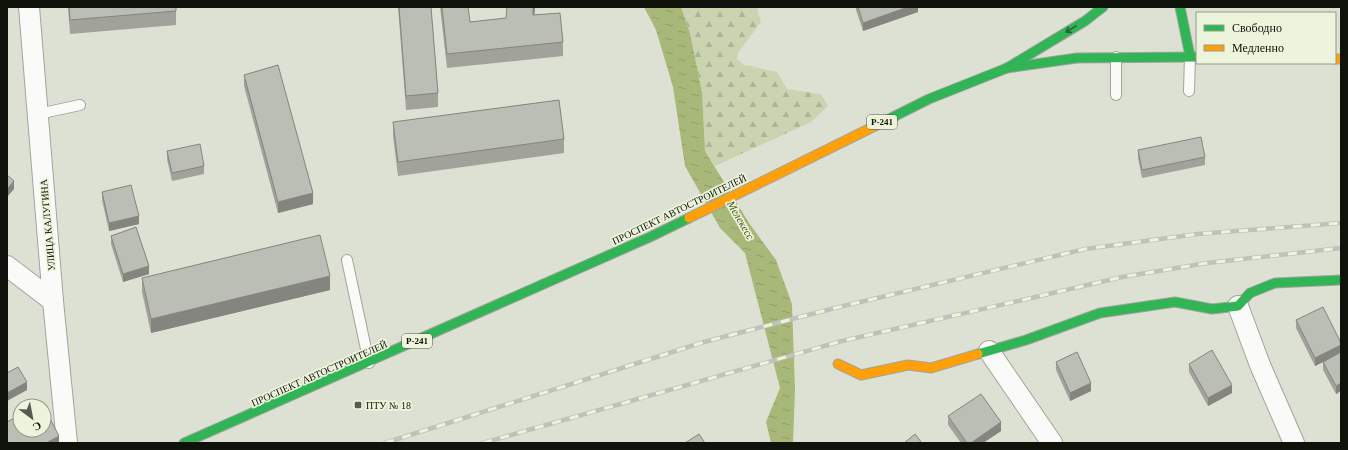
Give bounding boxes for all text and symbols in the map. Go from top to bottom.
legend [1196,12,1336,64]
text: Свободно [1232,21,1282,35]
one-way arrow [1065,26,1077,34]
text: Медленно [1232,41,1284,55]
road number: Р-241 [867,115,897,129]
street label: ПРОСПЕКТ АВТОСТРОИТЕЛЕЙ [610,172,748,247]
street label: УЛИЦА КАЛУГИНА [38,178,57,271]
water label: Мелекесс [725,198,757,242]
road number: Р-241 [402,334,432,348]
street label: ПРОСПЕКТ АВТОСТРОИТЕЛЕЙ [249,338,389,409]
north arrow [12,398,52,438]
marker: ПТУ № 18 [353,400,363,410]
place label: ПТУ № 18 [366,400,411,411]
text: С [31,419,44,434]

